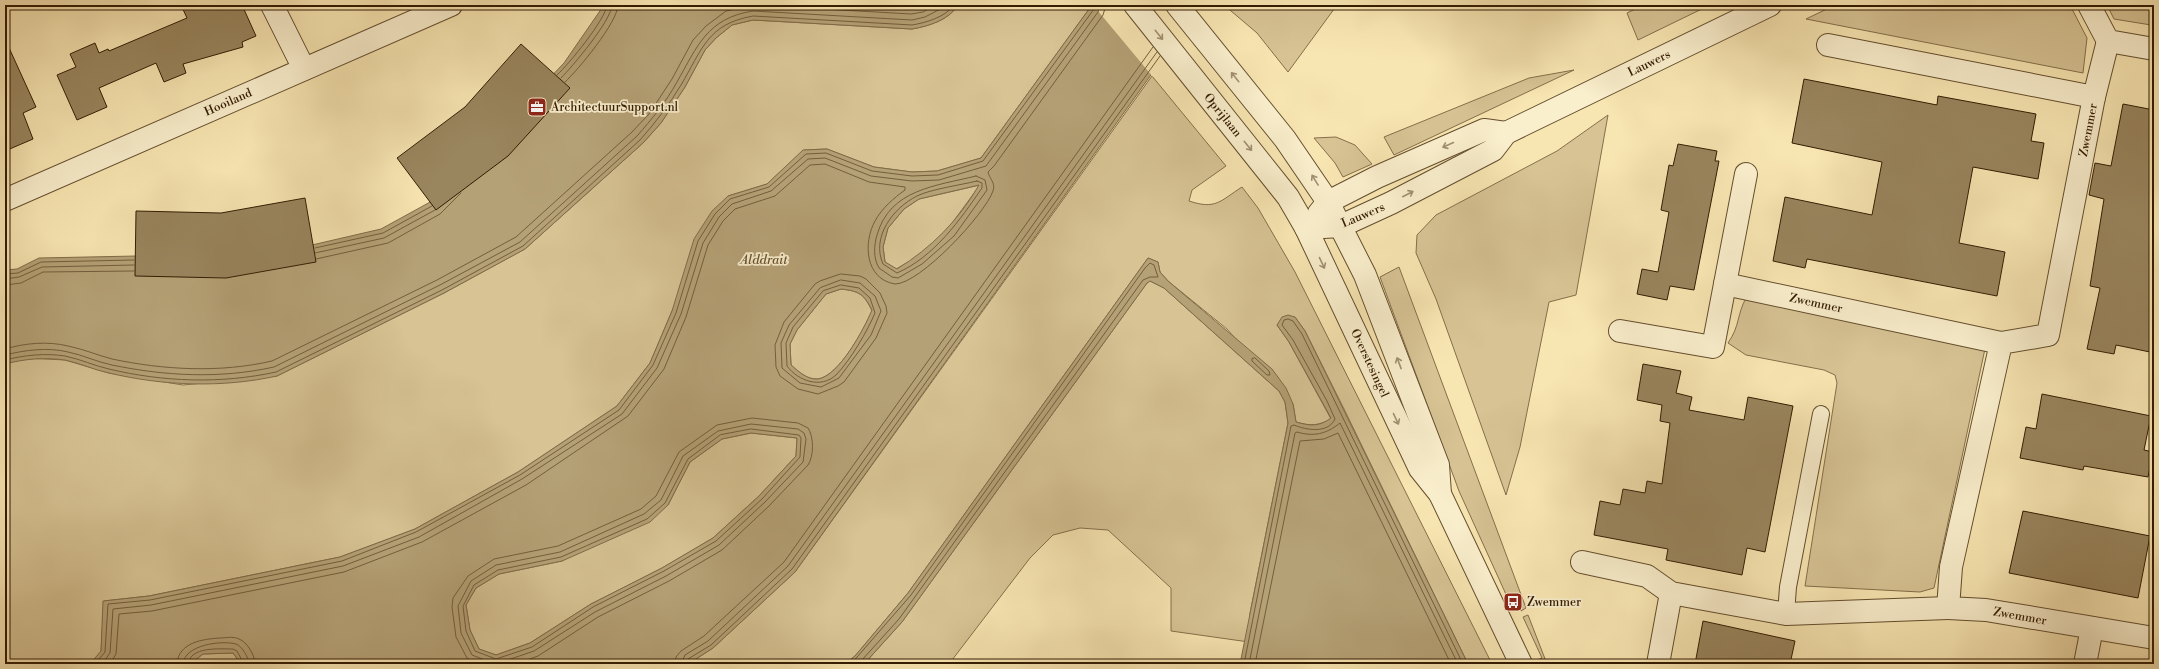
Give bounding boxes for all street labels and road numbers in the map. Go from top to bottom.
street label: Lauwers [1625,47,1673,80]
street label: Hooiland [202,85,255,120]
street label: Oprijlaan [1200,90,1245,140]
street label: Zwemmer [2076,102,2101,158]
street label: Lauwers [1339,200,1387,231]
street label: Zwemmer [1788,291,1844,316]
street label: Overstesingel [1347,326,1392,400]
street label: Zwemmer [1992,604,2048,629]

